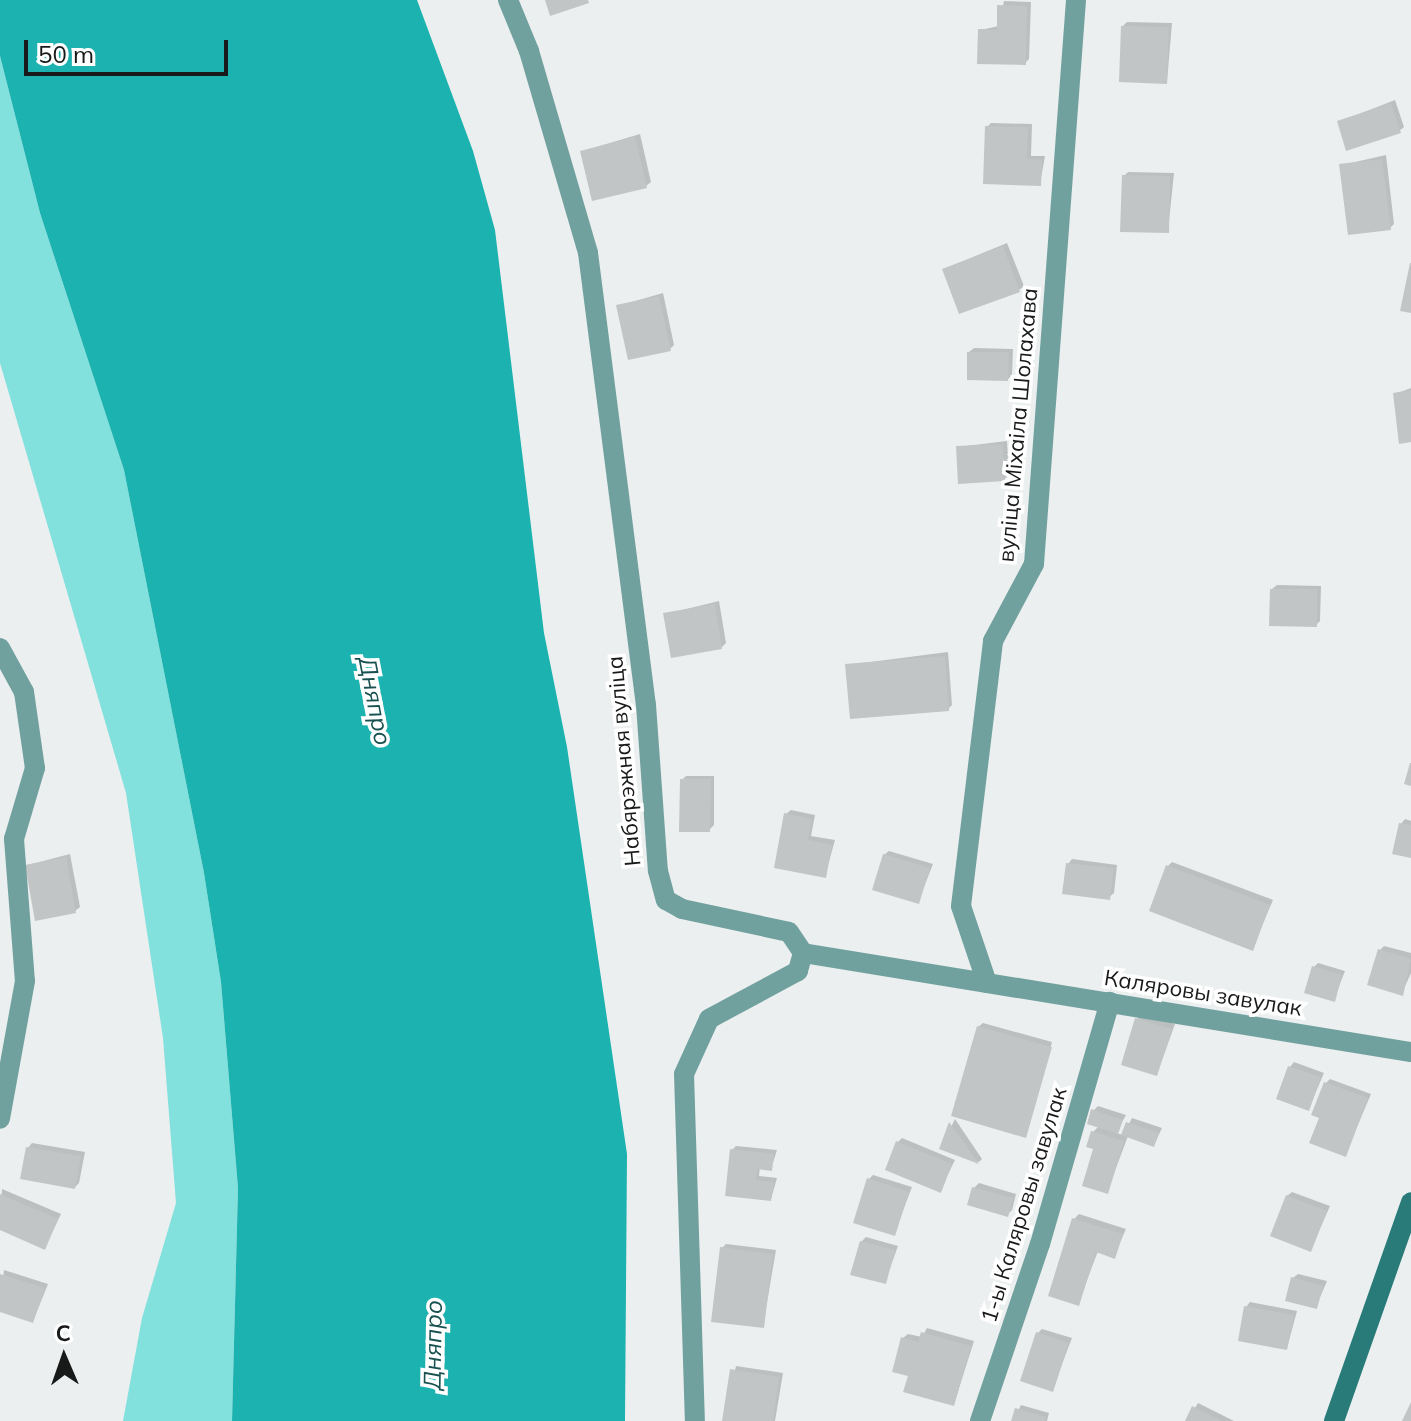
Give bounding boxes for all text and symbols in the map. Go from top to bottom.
scale bar [28,24,232,74]
text: 50 m [38,39,94,69]
street label: вуліца Міхаіла Шолахава [993,287,1043,563]
water label: Дняпро [352,654,398,748]
street label: Набярэжная вуліца [602,655,646,867]
street label: Каляровы завулак [1102,964,1304,1022]
street label: 1-ы Каляровы завулак [976,1084,1072,1326]
water label: Дняпро [418,1300,448,1390]
north arrow [24,1317,104,1397]
text: С [55,1319,71,1347]

